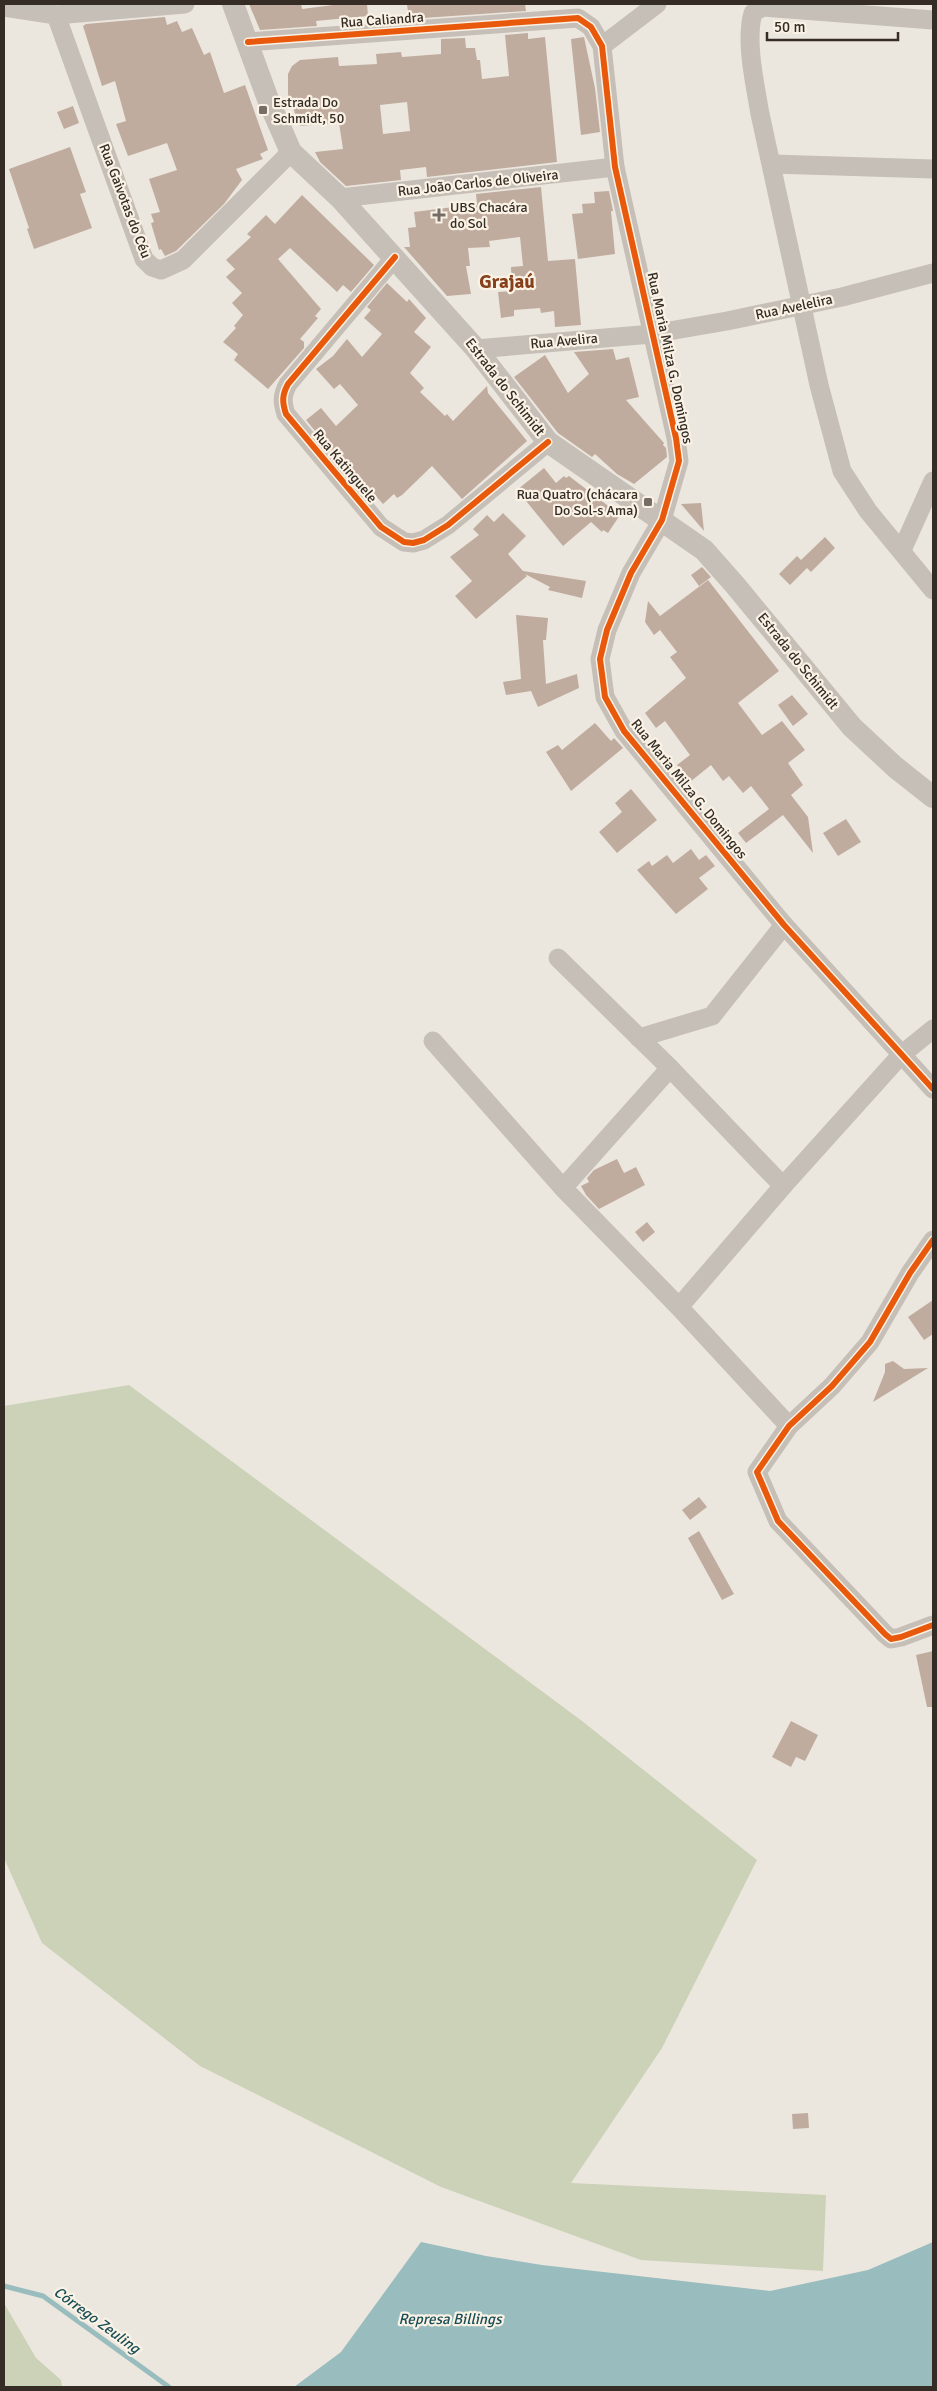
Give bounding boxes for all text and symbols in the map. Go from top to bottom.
street label: Rua Caliandra [340,9,424,31]
scale bar [767,10,898,42]
text: 50 m [774,18,805,36]
place label: Estrada Do Schmidt, 50 [273,94,344,127]
marker: Estrada Do Schmidt, 50 [257,104,269,116]
street label: Rua Gaivotas do Céu [95,141,155,261]
street label: Rua João Carlos de Oliveira [397,166,559,200]
place label: UBS Chacára do Sol [450,199,528,232]
marker: UBS Chacára do Sol [432,208,446,222]
district label: Grajaú [479,270,535,294]
street label: Rua Maria Milza G. Domingos [643,271,697,445]
street label: Rua Avelelira [754,291,834,323]
street label: Rua Avelira [530,330,598,352]
street label: Estrada do Schimidt [462,335,549,439]
street label: Rua Katinguele [309,426,381,506]
place label: Rua Quatro (chácara Do Sol-s Ama) [516,486,638,519]
marker: Rua Quatro (chácara Do Sol-s Ama) [642,496,654,508]
street label: Estrada do Schimidt [754,609,842,713]
street label: Rua Maria Milza G. Domingos [627,716,751,862]
water label: Córrego Zeuling [50,2283,145,2358]
water label: Represa Billings [399,2310,503,2328]

